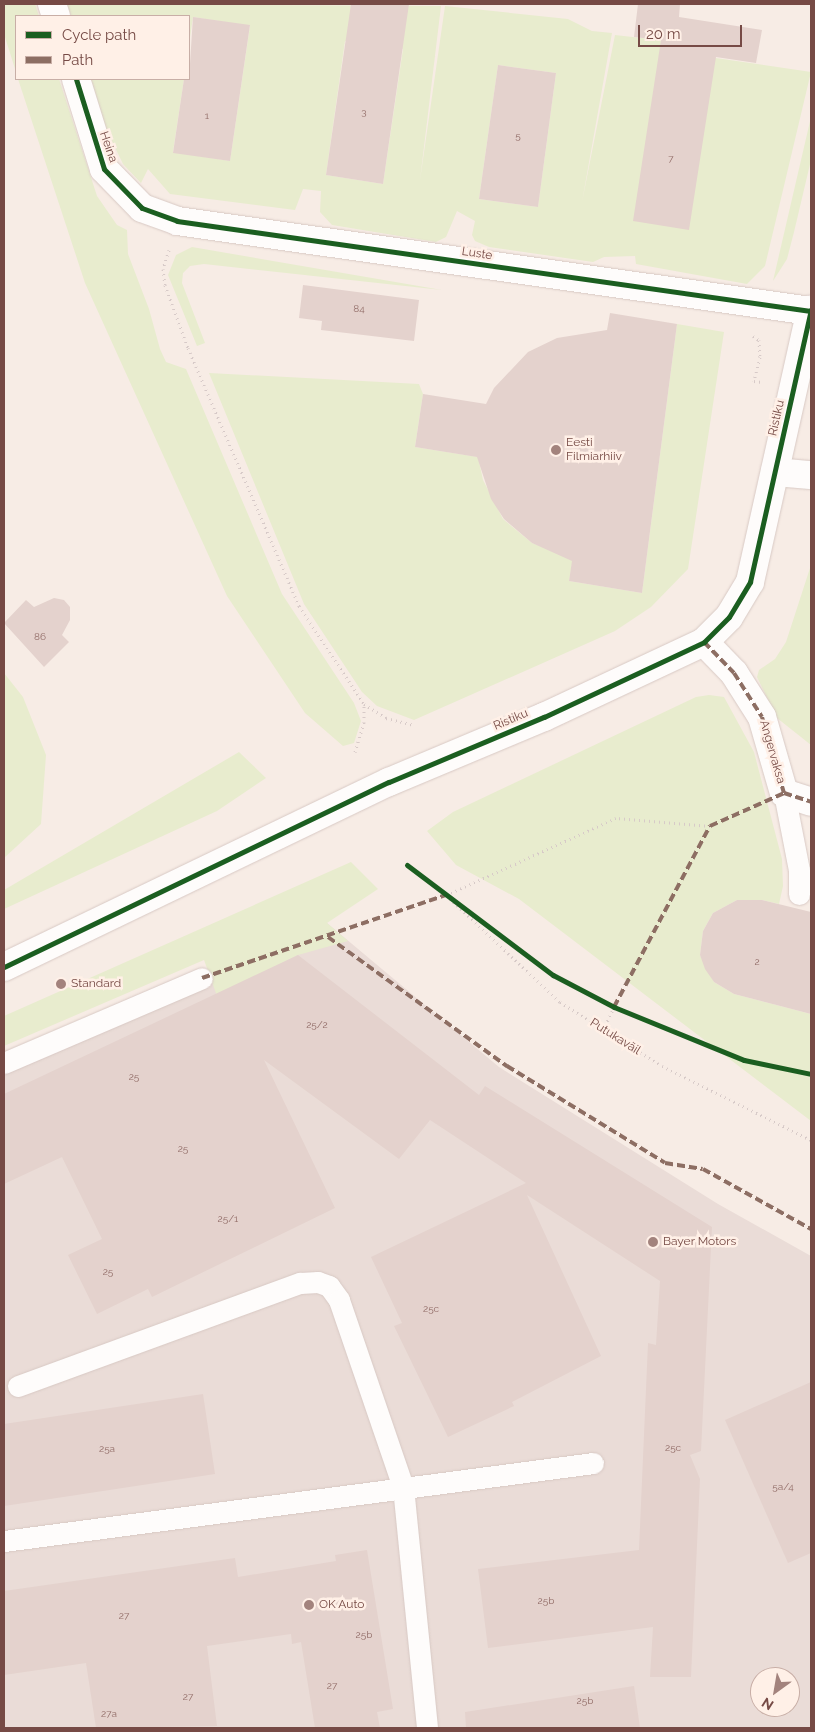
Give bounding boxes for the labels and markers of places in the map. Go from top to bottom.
place label: Eesti Filmiarhiiv [566,436,622,464]
marker: Eesti Filmiarhiiv [550,444,562,456]
place label: Standard [71,977,121,991]
marker: Standard [55,978,67,990]
place label: Bayer Motors [663,1235,736,1249]
marker: Bayer Motors [647,1236,659,1248]
place label: OK Auto [319,1598,365,1612]
marker: OK Auto [303,1599,315,1611]

